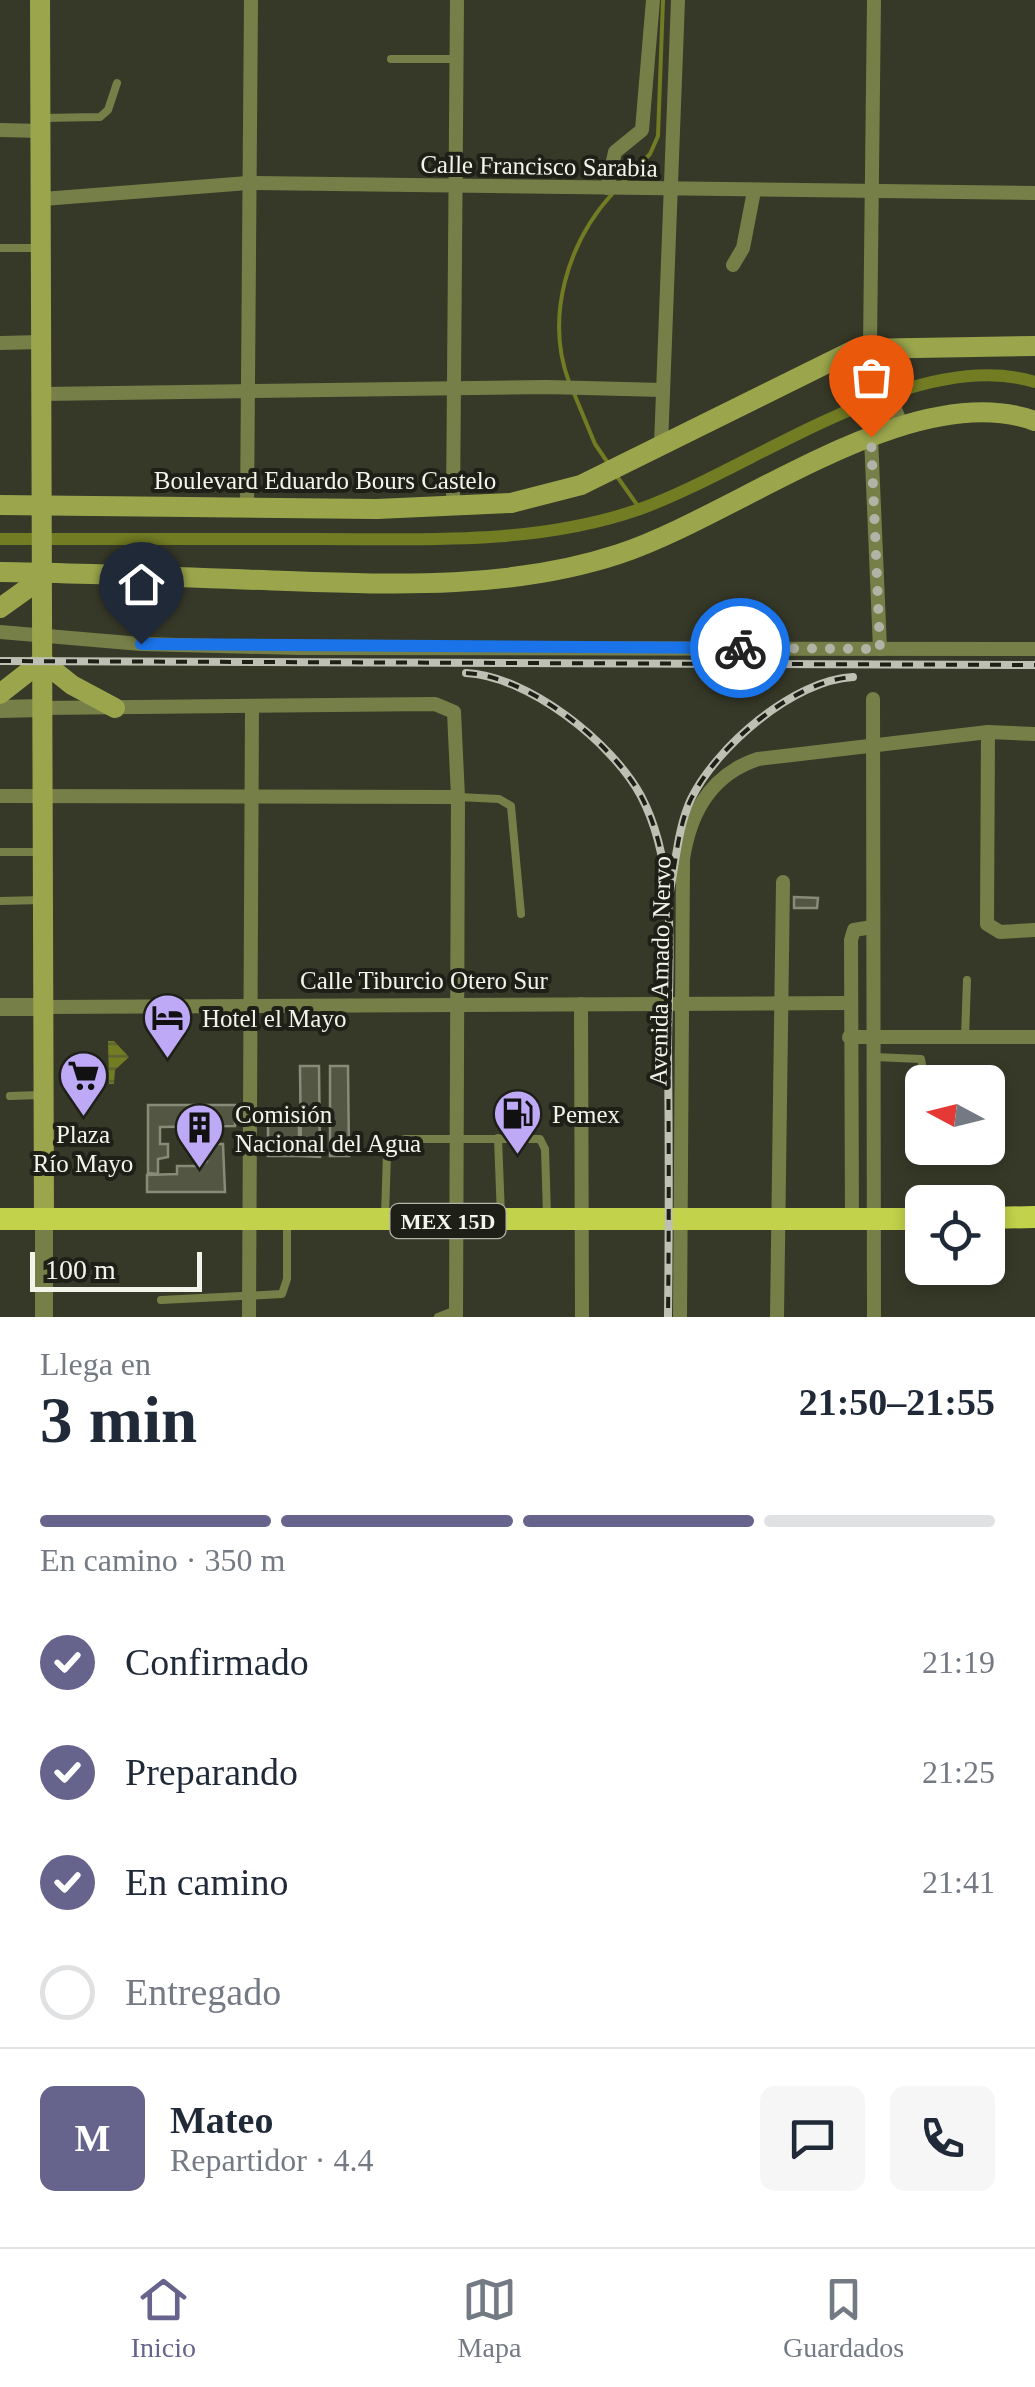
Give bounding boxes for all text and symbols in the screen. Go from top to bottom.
street label: Calle Francisco Sarabia [420,150,658,182]
pin [829,335,914,438]
icon: bag [844,350,899,405]
street label: Boulevard Eduardo Bours Castelo [154,467,496,494]
pin [99,542,184,645]
icon: home [114,557,169,612]
courier [690,598,790,698]
icon: bike [713,621,768,676]
street label: Avenida Amado Nervo [644,856,676,1086]
street label: Calle Tiburcio Otero Sur [300,967,549,994]
hotel icon: Hotel el Mayo [141,992,193,1060]
place label: Hotel el Mayo [202,1005,346,1032]
supermarket icon: Plaza Río Mayo [57,1050,109,1118]
north arrow [905,1065,1005,1165]
map controls [905,1065,1005,1285]
fuel station icon: Pemex [491,1088,543,1156]
place label: Comisión Nacional del Agua [235,1101,421,1157]
place label: Pemex [552,1101,621,1128]
building icon: Comisión Nacional del Agua [174,1102,226,1170]
place label: Plaza Río Mayo [33,1121,133,1177]
button: locate [905,1185,1005,1285]
road number: MEX 15D [390,1204,506,1238]
scale bar [30,1247,202,1292]
text: 100 m [45,1254,116,1285]
text: Llega en [40,1346,151,1382]
text: 21:50–21:55 [799,1381,995,1423]
text: 3 min [40,1384,197,1456]
text: En camino · 350 m [40,1542,285,1578]
icon: check [40,1635,95,1690]
text: Confirmado [125,1641,309,1683]
text: 21:19 [922,1644,995,1680]
icon: check [40,1745,95,1800]
text: Preparando [125,1751,298,1793]
text: 21:25 [922,1754,995,1790]
icon: check [40,1855,95,1910]
text: En camino [125,1861,289,1903]
text: 21:41 [922,1864,995,1900]
text: Entregado [125,1971,281,2013]
button: chat [760,2086,865,2191]
button: phone [890,2086,995,2191]
text: Mateo [170,2099,273,2141]
text: M [75,2117,110,2159]
text: Repartidor · 4.4 [170,2142,374,2178]
tab: Inicio [131,2272,196,2364]
tab: Mapa [458,2272,521,2364]
tab: Guardados [783,2272,904,2364]

